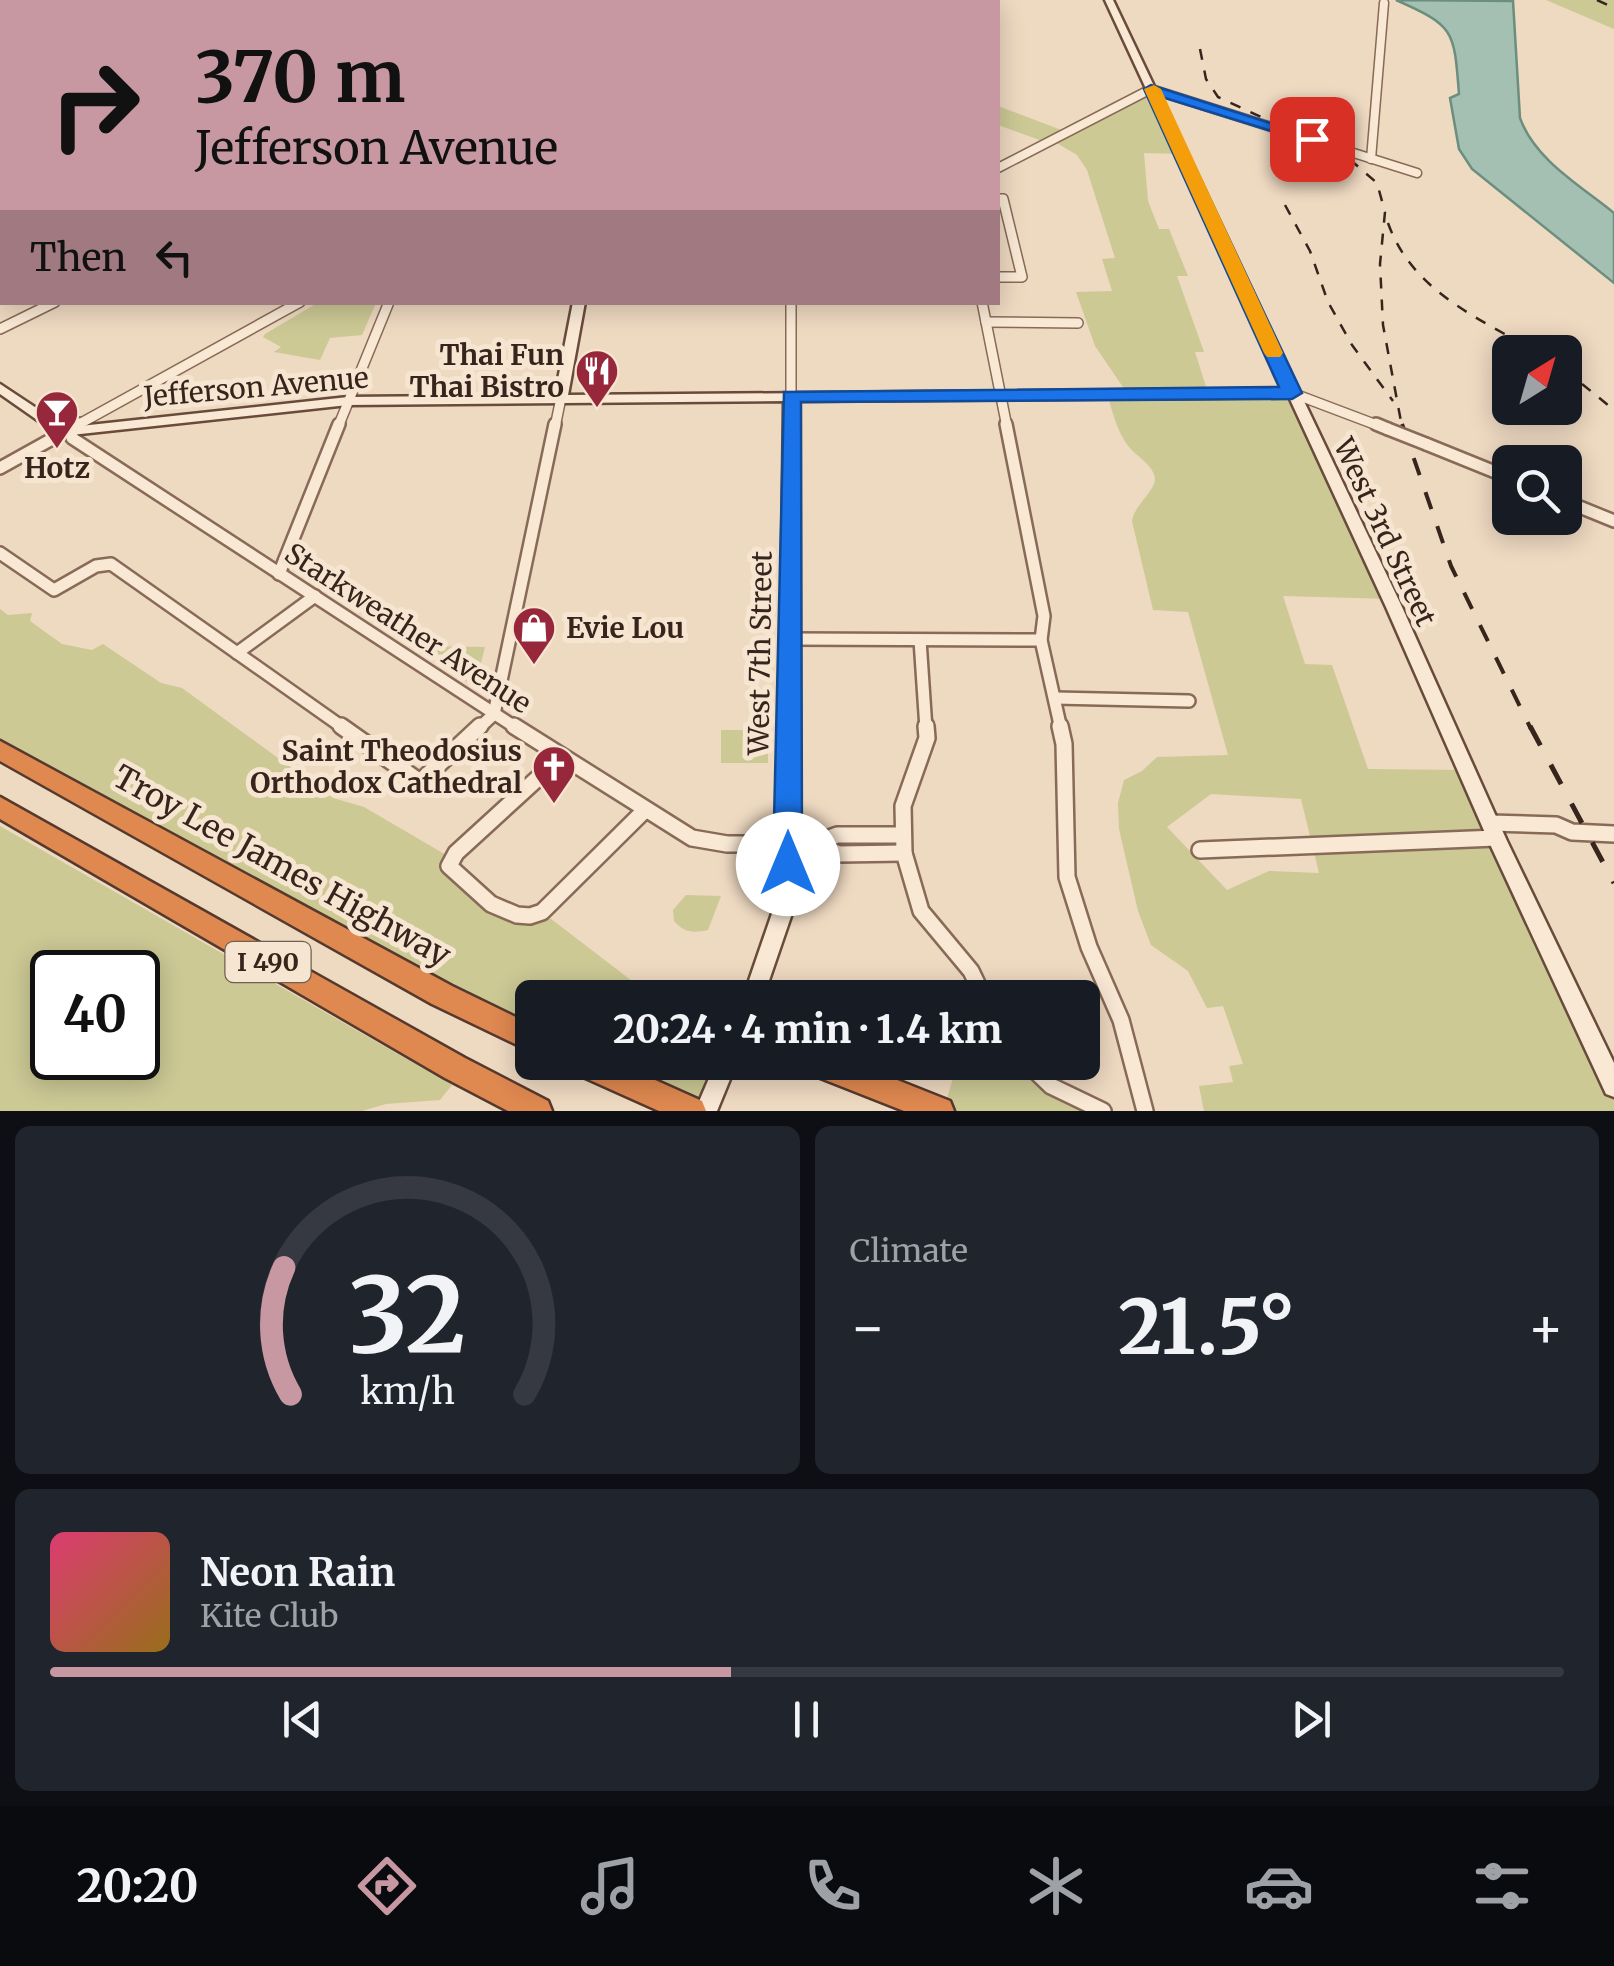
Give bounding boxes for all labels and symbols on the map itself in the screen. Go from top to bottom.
pin [1270,97,1355,182]
north arrow [1492,335,1582,425]
place label: Thai Fun Thai Bistro [409,337,564,405]
restaurant icon: Thai Fun Thai Bistro [574,348,620,409]
street label: Jefferson Avenue [141,359,370,415]
bar icon: Hotz [34,389,80,450]
street label: West 3rd Street [1325,431,1444,632]
place label: Hotz [24,450,90,486]
street label: Starkweather Avenue [278,535,538,721]
street label: West 7th Street [740,550,780,756]
shop icon: Evie Lou [511,605,557,666]
place label: Evie Lou [566,610,684,646]
place label: Saint Theodosius Orthodox Cathedral [250,733,522,801]
church icon: Saint Theodosius Orthodox Cathedral [531,744,577,805]
street label: Troy Lee James Highway [106,757,458,976]
position arrow [736,812,840,916]
road number: I 490 [226,942,310,982]
speed limit sign: 40 [30,950,160,1080]

